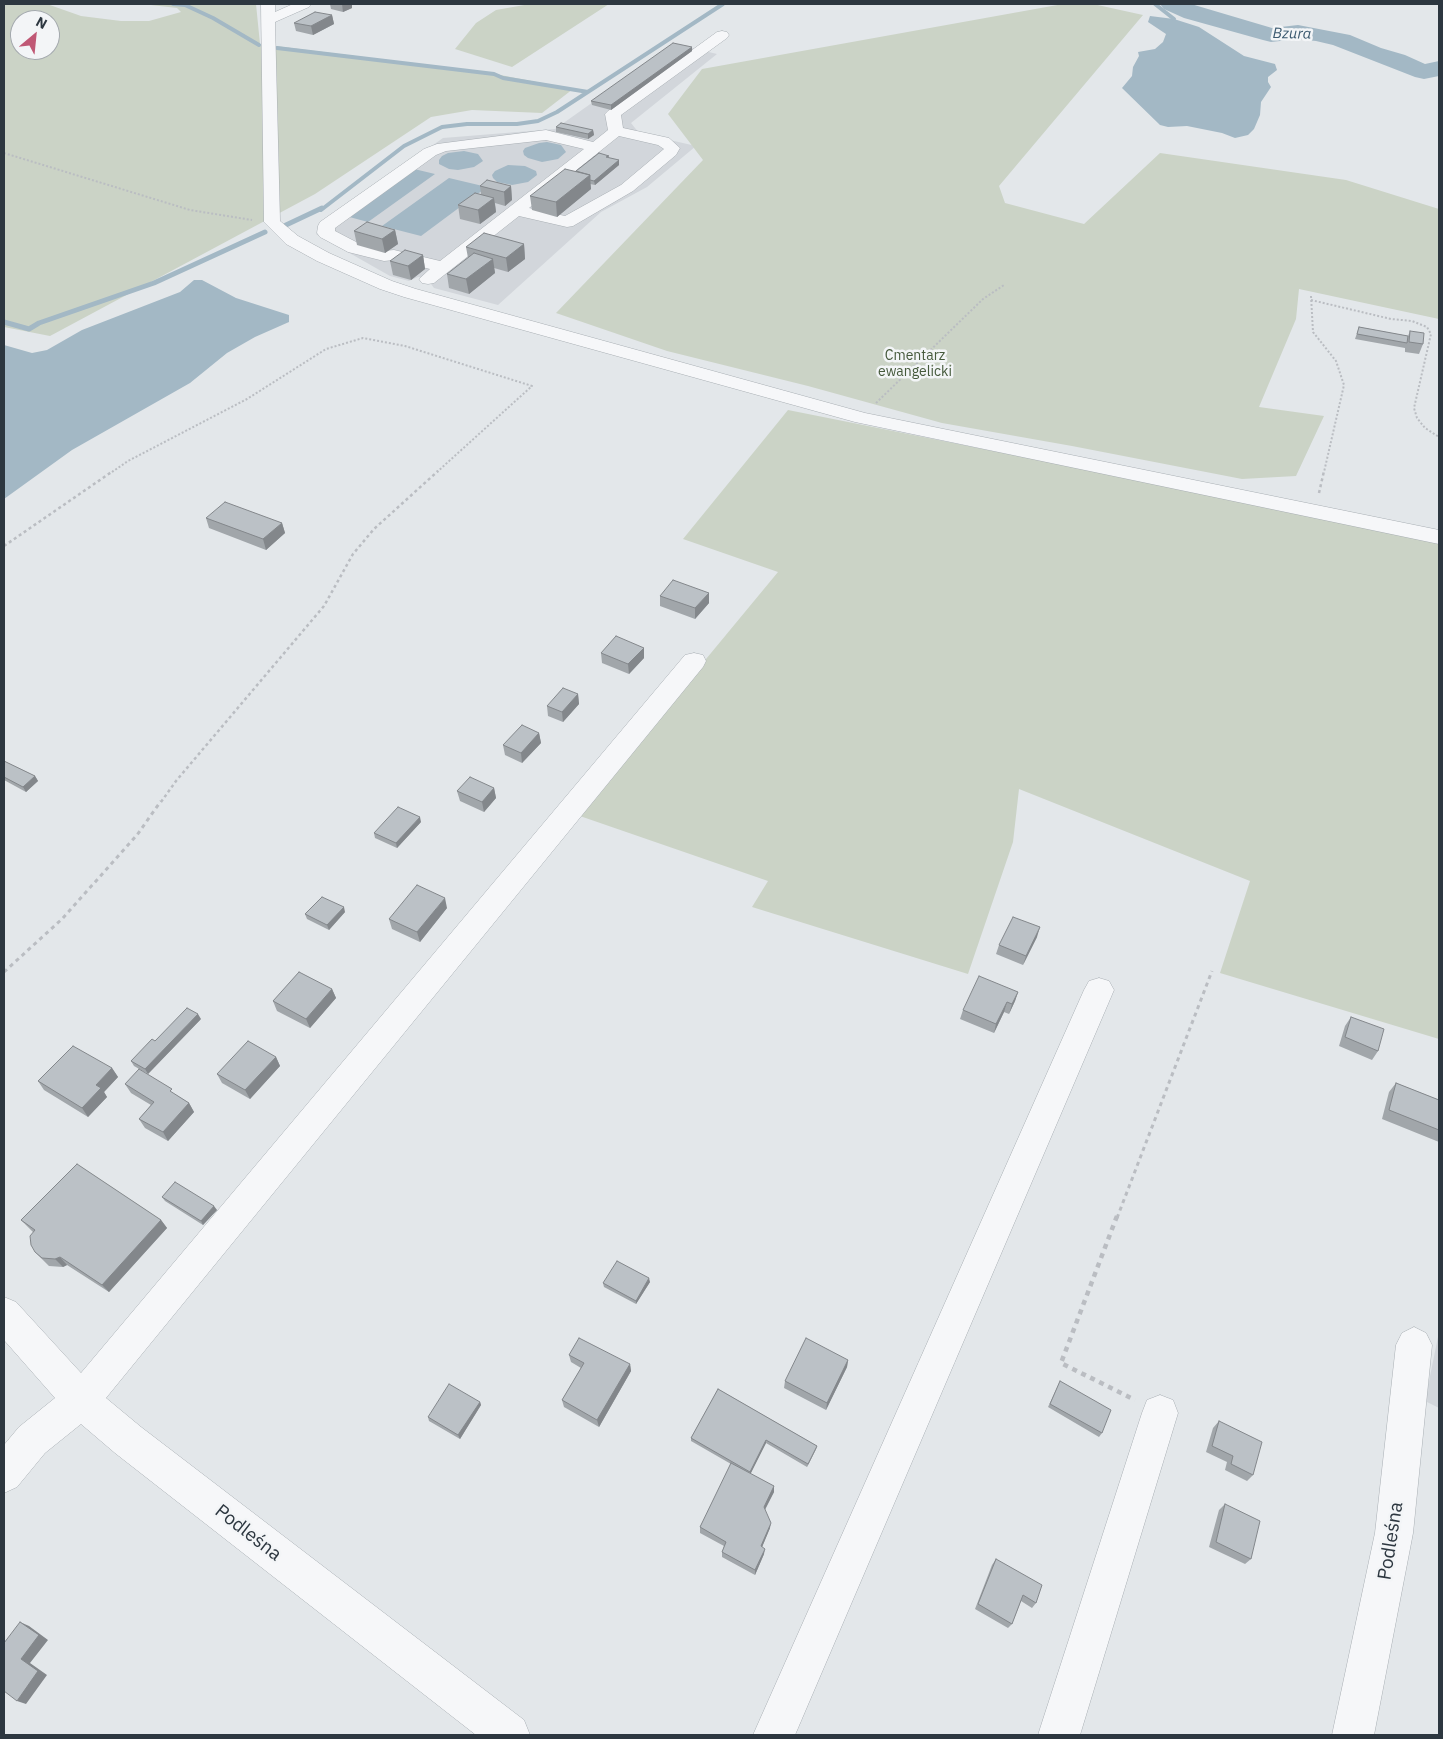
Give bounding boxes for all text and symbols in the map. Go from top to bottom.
north arrow [10,10,60,60]
text: N [33,12,50,33]
water label: Bzura [1273,25,1311,43]
park label: Cmentarz ewangelicki [878,348,952,381]
street label: Podleśna [210,1500,286,1566]
street label: Podleśna [1374,1500,1408,1582]

